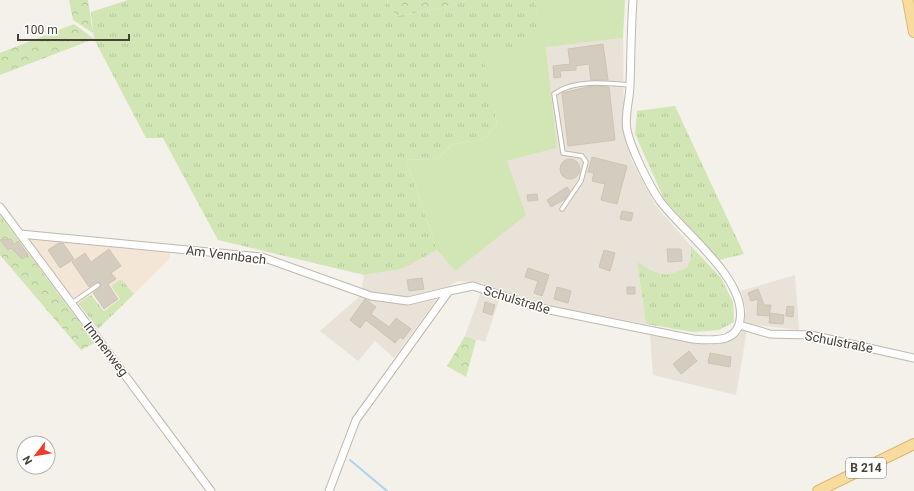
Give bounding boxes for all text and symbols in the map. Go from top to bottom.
scale bar [18,16,129,42]
text: 100 m [24,23,58,37]
street label: Am Vennbach [185,243,267,267]
street label: Schulstraße [482,283,552,317]
street label: Immenweg [81,319,131,379]
street label: Schulstraße [804,328,874,356]
north arrow [16,435,56,475]
text: N [20,453,35,467]
road number: B 214 [846,458,886,478]

